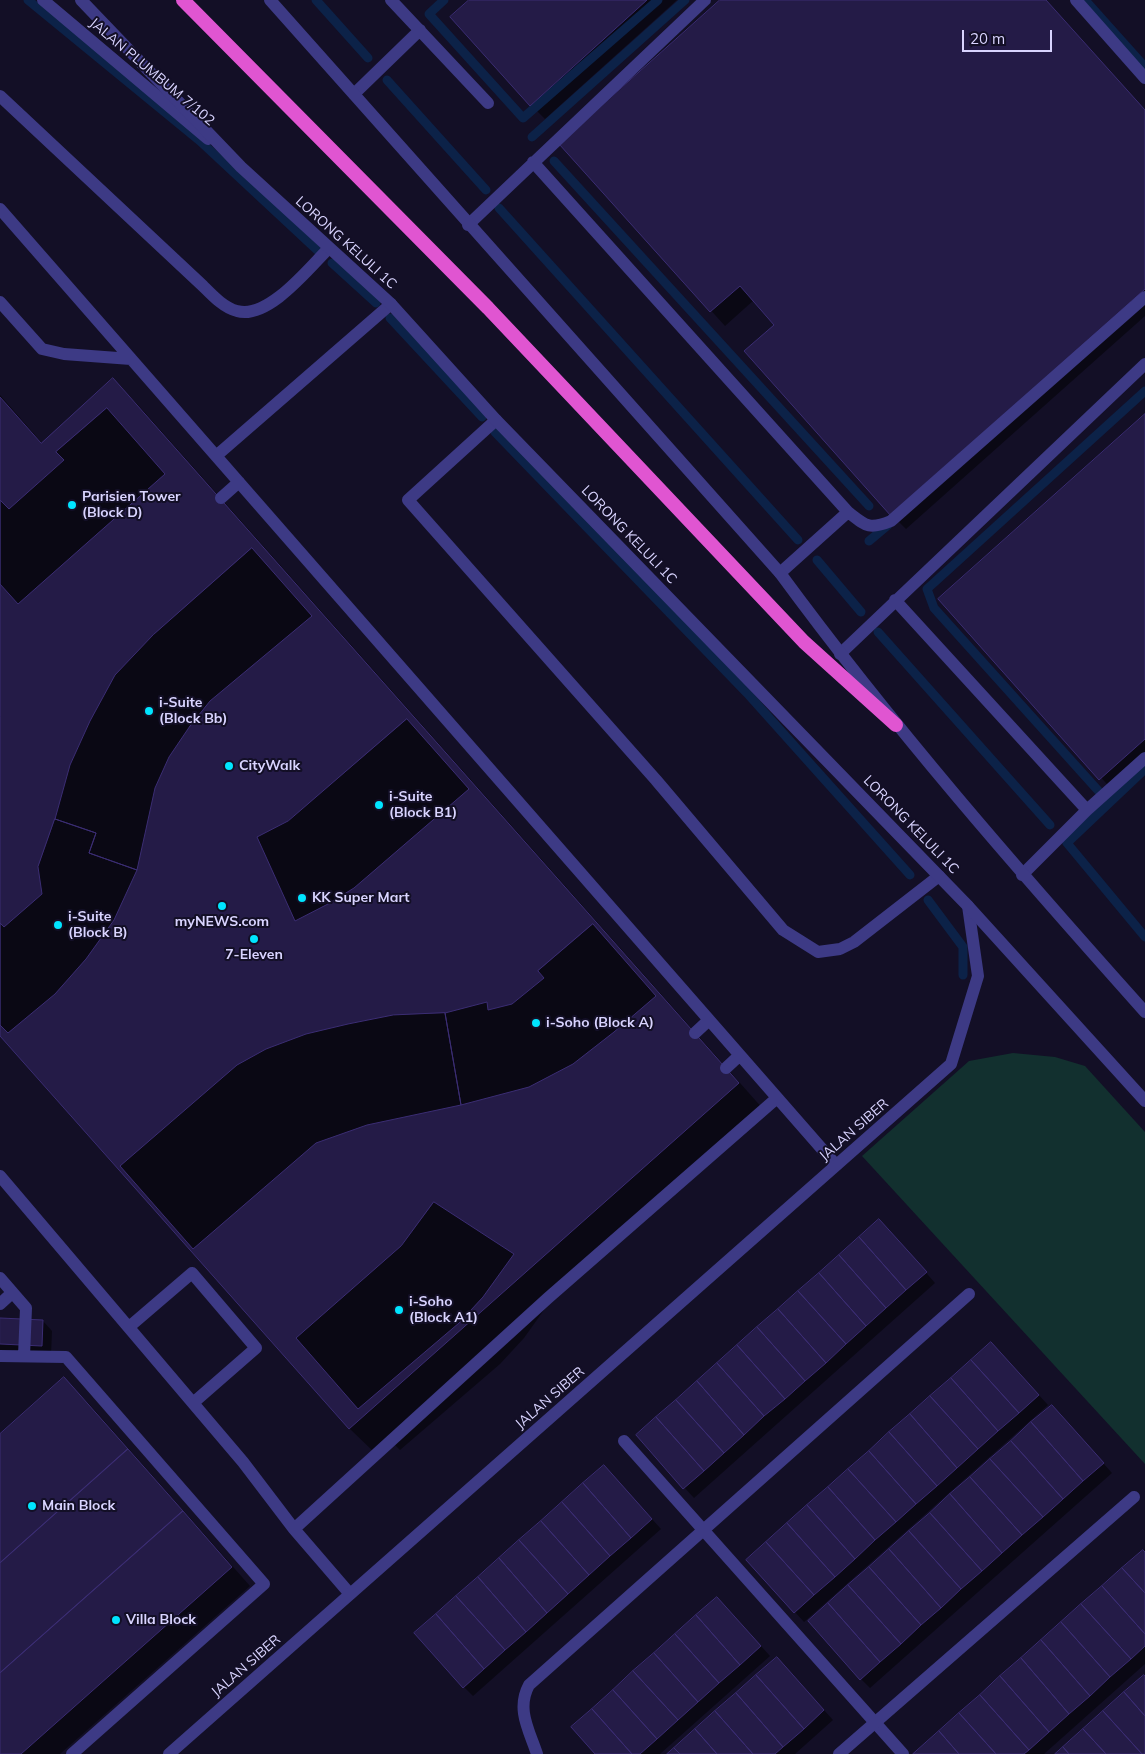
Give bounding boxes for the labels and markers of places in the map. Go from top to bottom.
place label: Parisien Tower (Block D) [82,489,181,522]
marker: Parisien Tower (Block D) [66,499,78,511]
place label: i-Suite (Block Bb) [159,695,227,728]
marker: i-Suite (Block Bb) [143,705,155,717]
place label: CityWalk [239,758,300,774]
marker: CityWalk [223,760,235,772]
place label: i-Suite (Block B1) [389,789,457,822]
marker: i-Suite (Block B1) [373,799,385,811]
place label: KK Super Mart [312,890,410,906]
marker: KK Super Mart [296,892,308,904]
marker: myNEWS.com [216,900,228,912]
place label: i-Suite (Block B) [68,909,128,942]
place label: myNEWS.com [175,914,269,930]
marker: i-Suite (Block B) [52,919,64,931]
marker: 7-Eleven [248,933,260,945]
place label: 7-Eleven [225,947,283,963]
place label: i-Soho (Block A) [546,1015,654,1031]
marker: i-Soho (Block A) [530,1017,542,1029]
place label: i-Soho (Block A1) [409,1294,478,1326]
marker: i-Soho (Block A1) [393,1304,405,1316]
place label: Main Block [42,1498,115,1514]
marker: Main Block [26,1500,38,1512]
place label: Villa Block [126,1612,196,1628]
marker: Villa Block [110,1614,122,1626]

